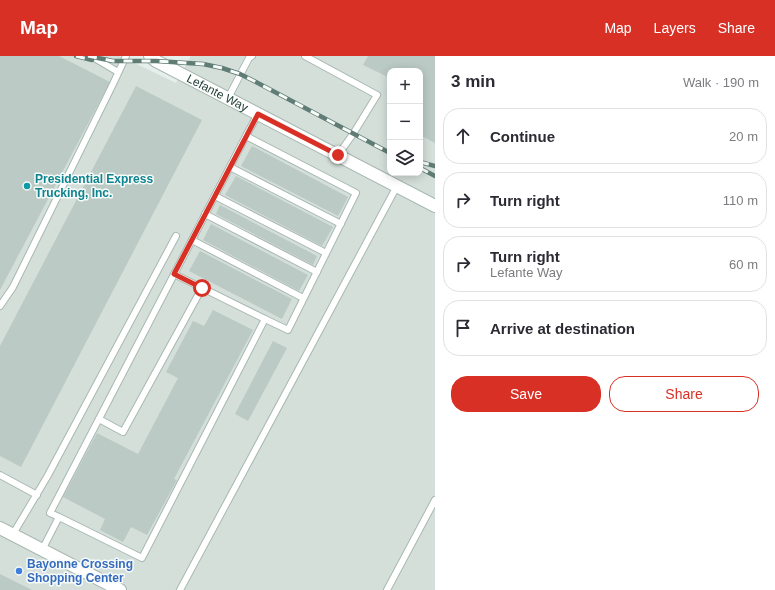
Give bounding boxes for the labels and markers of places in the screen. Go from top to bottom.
place label: Presidential Express Trucking, Inc. [35,172,153,200]
marker: Presidential Express Trucking, Inc. [22,181,32,191]
place label: Bayonne Crossing Shopping Center [27,557,133,585]
marker: Bayonne Crossing Shopping Center [14,566,24,576]

